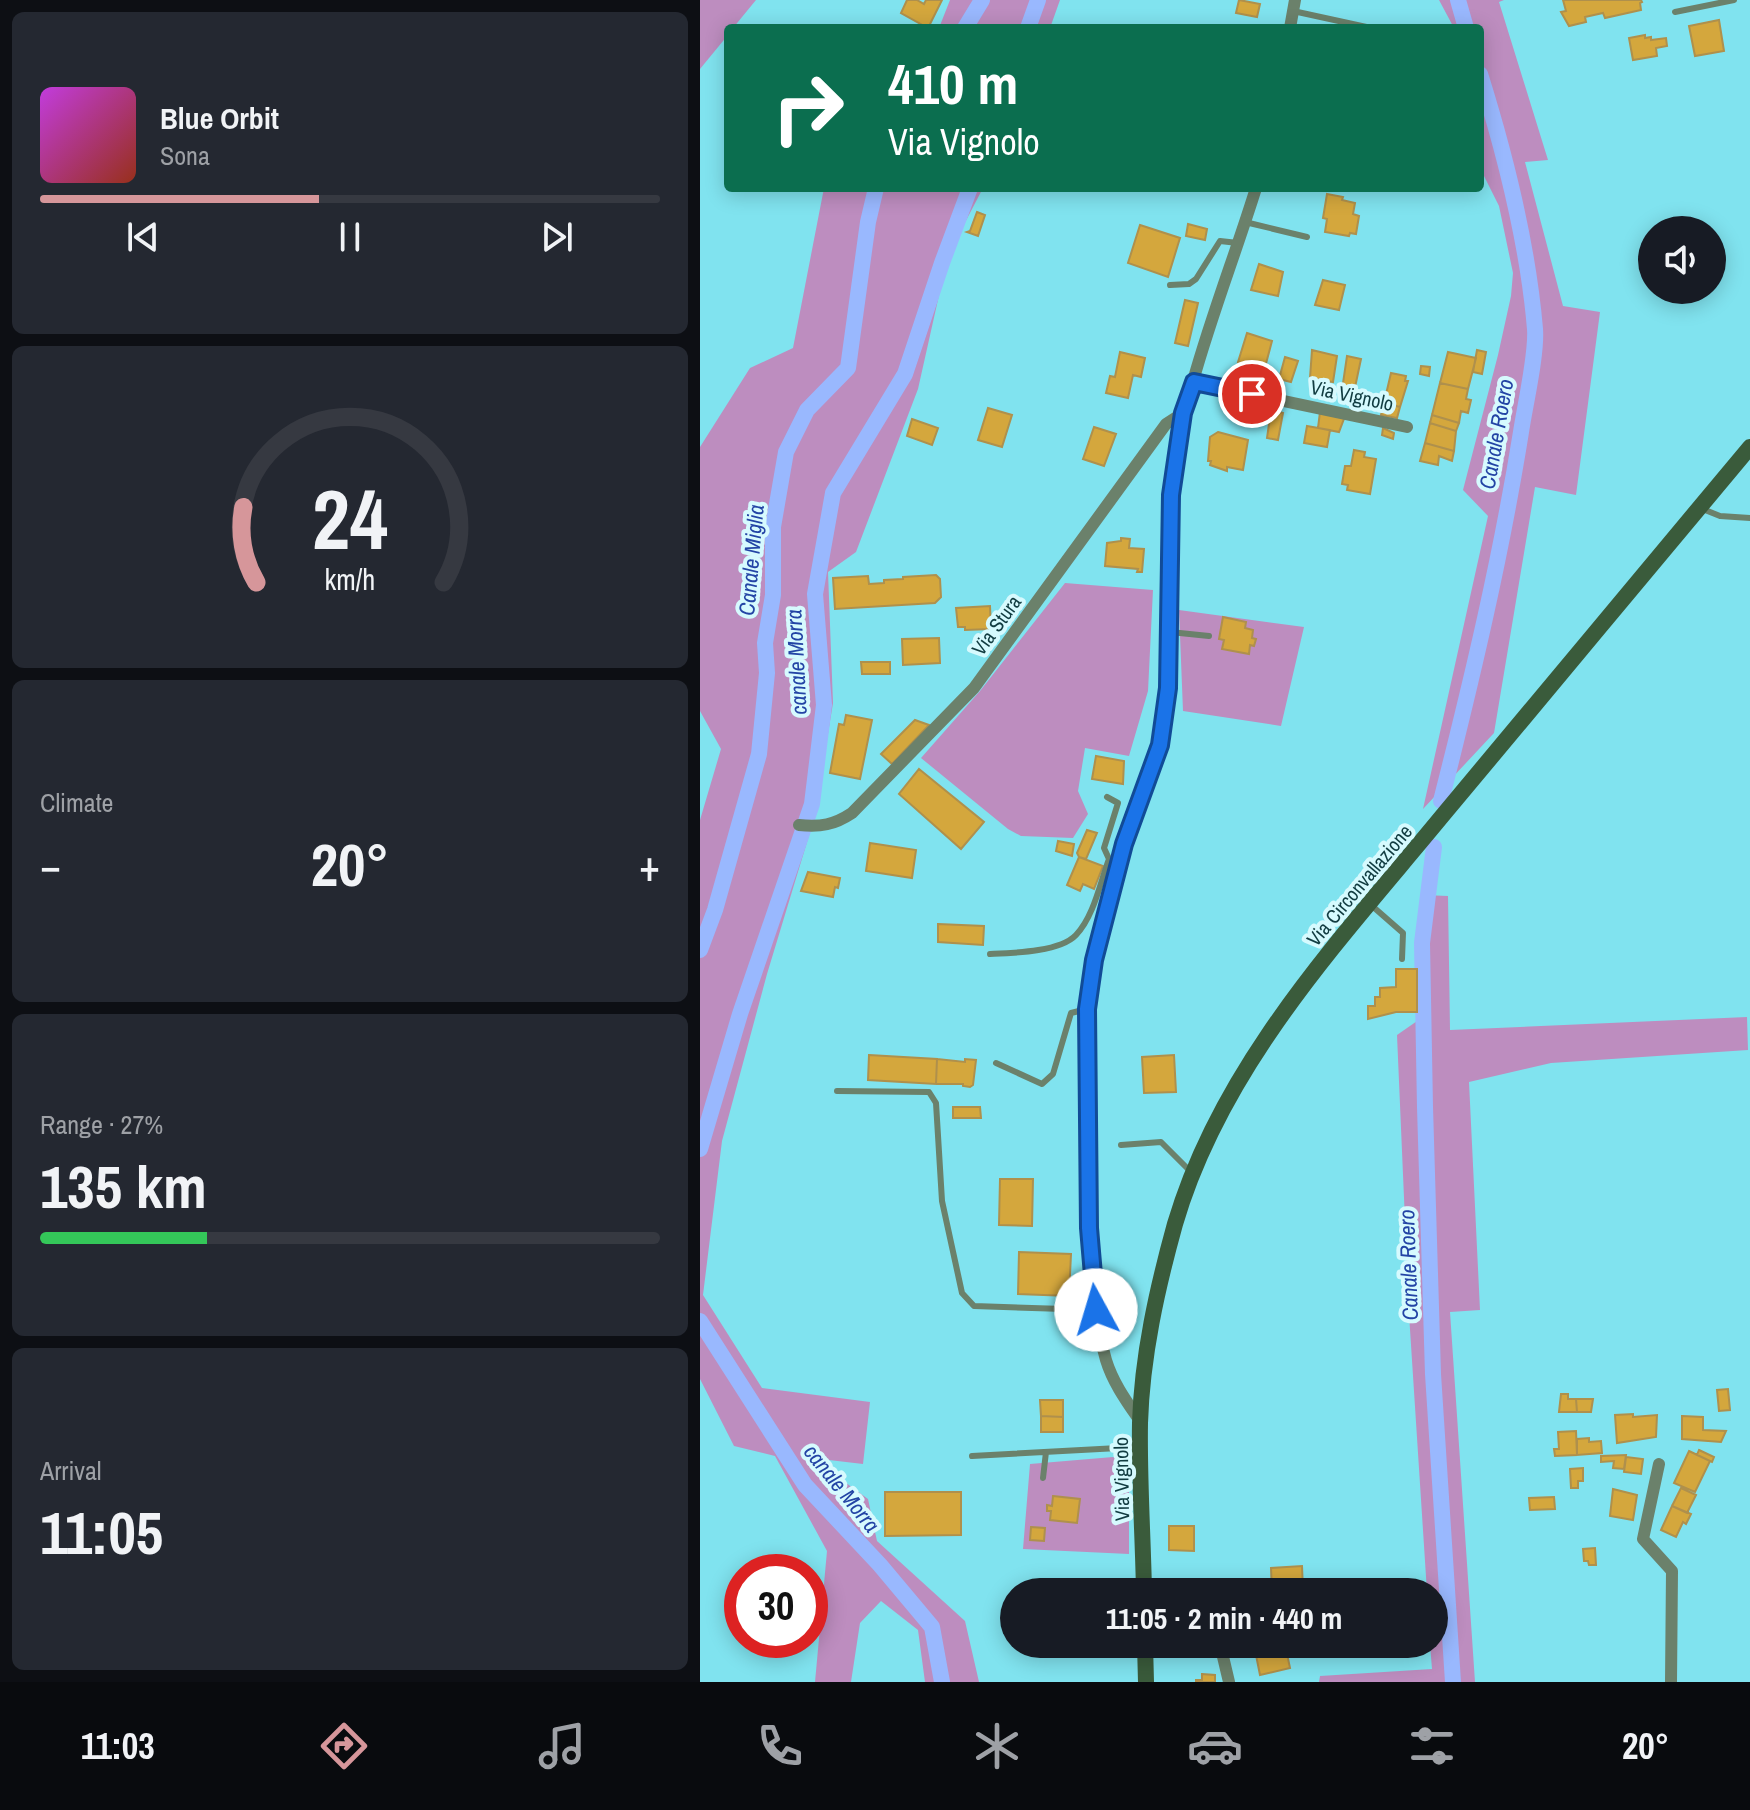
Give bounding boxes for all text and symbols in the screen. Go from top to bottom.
text: 410 m [888,46,1018,121]
icon: right [756,56,860,160]
text: Blue Orbit [160,98,279,138]
text: Via Vignolo [888,118,1040,166]
text: Sona [160,138,210,173]
icon: previous [121,215,165,259]
icon: pause [328,215,372,259]
icon: next [535,215,579,259]
map controls [1638,216,1726,304]
button: sound [1638,216,1726,304]
pin [1218,360,1286,428]
icon: arrive [1230,372,1274,416]
street label: Via Vignolo [1308,373,1396,417]
water label: Canale Roero [1472,377,1520,491]
text: 24 [312,463,388,575]
water label: Canale Miglia [731,503,771,617]
text: km/h [325,560,375,599]
street label: Via Stura [965,590,1027,660]
water label: canale Morra [778,609,814,715]
text: Climate [40,785,113,820]
street label: Via Circonvallazione [1300,818,1418,952]
text: 20° [311,824,389,905]
text: − [40,835,61,895]
text: + [639,835,660,895]
text: Range · 27% [40,1107,163,1142]
text: 135 km [40,1146,207,1227]
water label: Canale Roero [1391,1209,1425,1321]
position arrow [1054,1268,1138,1352]
street label: Via Vignolo [1107,1437,1135,1521]
water label: canale Morra [797,1438,887,1538]
text: Arrival [40,1453,102,1488]
text: 11:05 [40,1492,163,1573]
speed limit sign: 30 [724,1554,828,1658]
text: 11:05 · 2 min · 440 m [1106,1598,1342,1638]
icon: directions [316,1718,372,1774]
icon: music [534,1718,590,1774]
icon: phone [752,1718,808,1774]
icon: climate [969,1718,1025,1774]
icon: car [1187,1718,1243,1774]
icon: filters [1404,1718,1460,1774]
text: 11:03 [81,1722,155,1770]
text: 20° [1622,1722,1669,1770]

